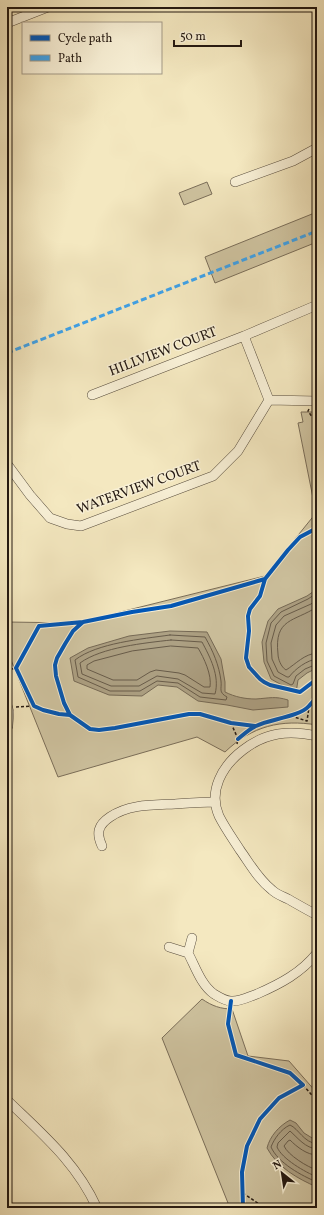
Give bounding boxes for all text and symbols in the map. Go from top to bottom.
legend [22,22,162,74]
scale bar [174,22,241,48]
text: 50 m [180,29,206,45]
text: Cycle path [58,31,113,47]
text: Path [58,51,82,67]
street label: HILLVIEW COURT [106,323,220,381]
street label: WATERVIEW COURT [74,457,204,519]
north arrow [262,1153,302,1193]
text: N [271,1157,285,1174]

